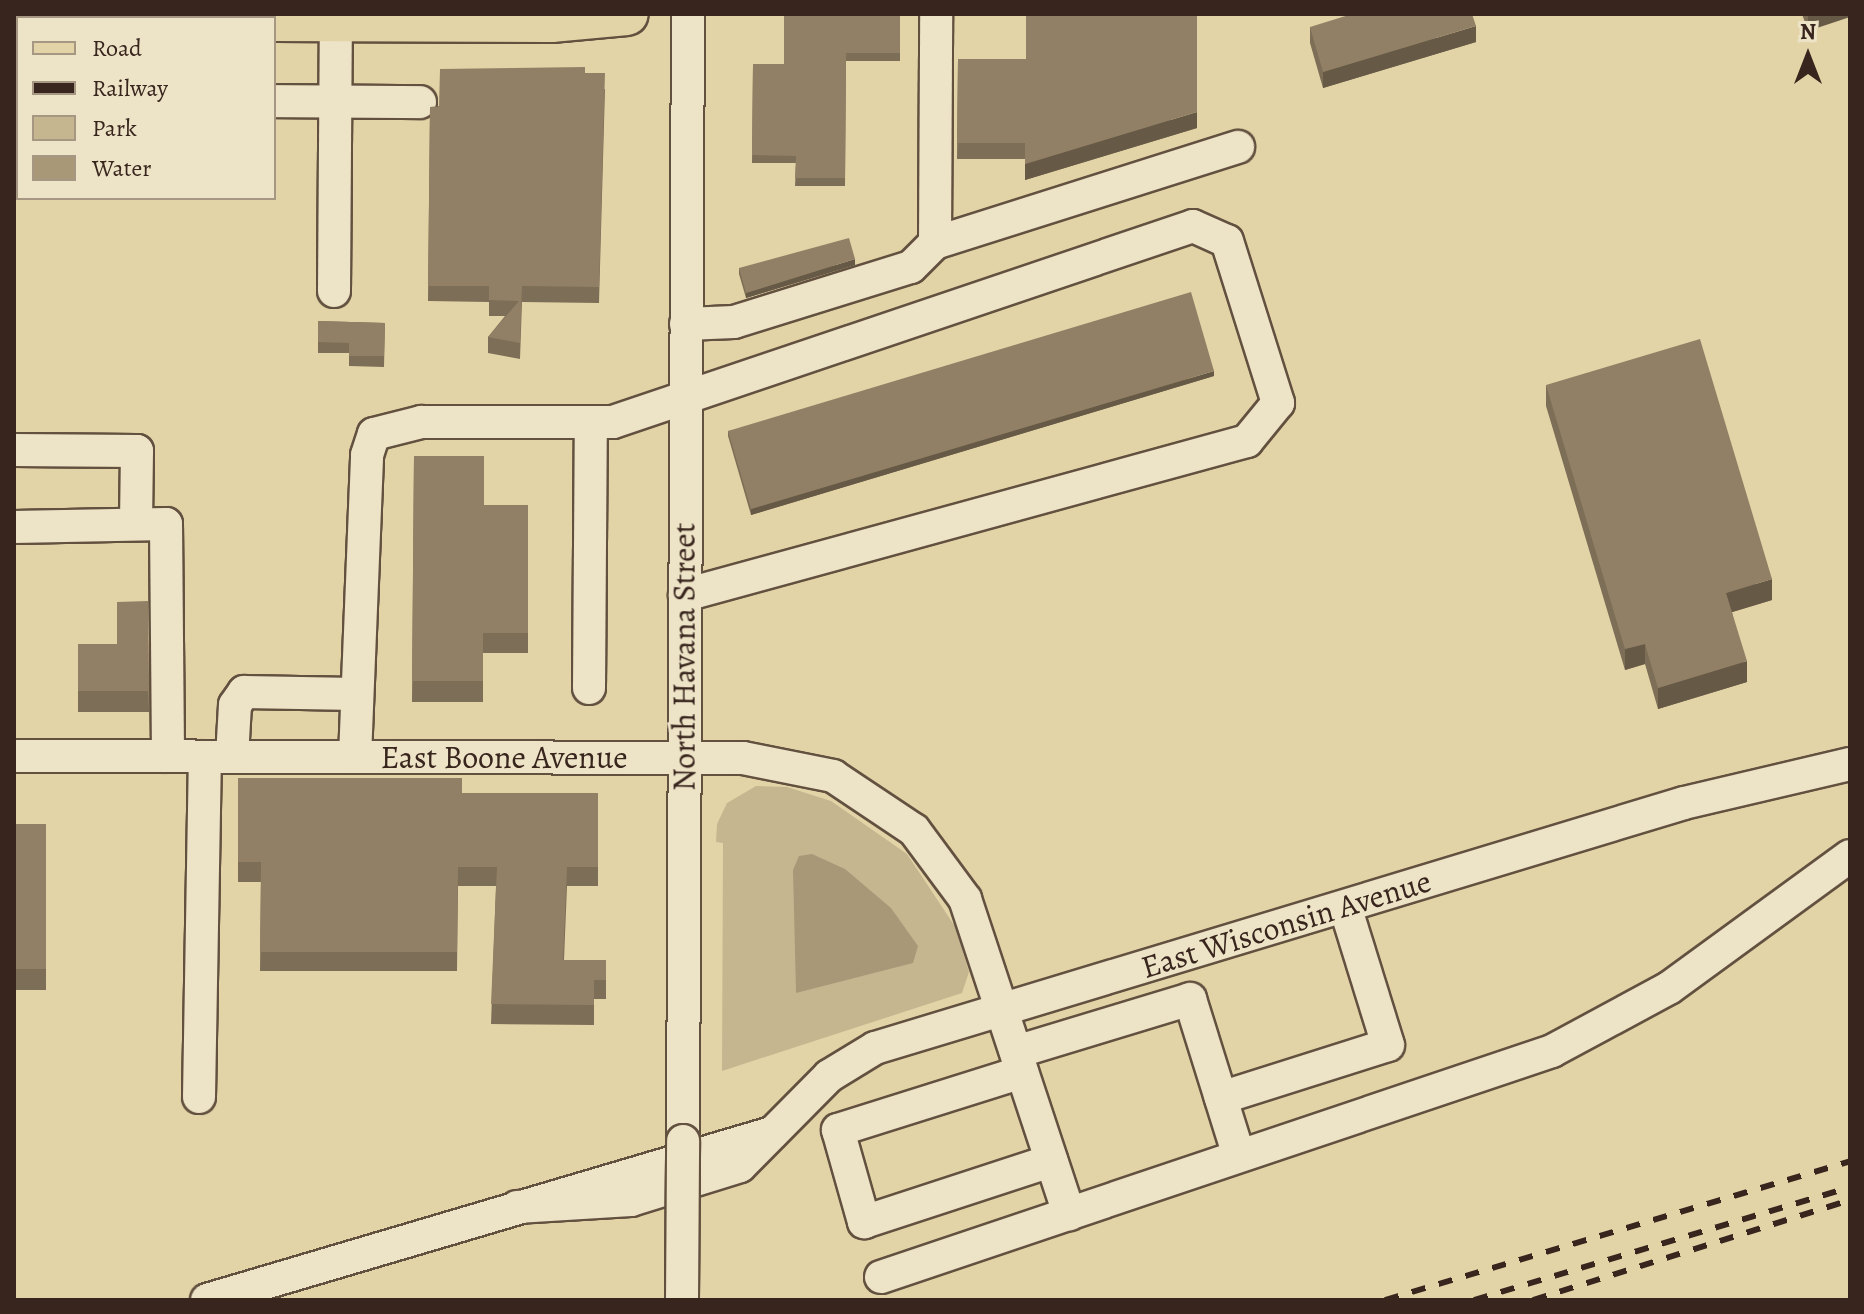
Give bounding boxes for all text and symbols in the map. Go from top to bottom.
legend [16,16,276,200]
north arrow [1768,16,1848,96]
text: N [1800,17,1816,47]
text: Road [92,32,142,64]
text: Railway [92,72,168,104]
text: Park [92,112,137,144]
text: Water [92,152,152,184]
street label: North Havana Street [665,523,703,791]
street label: East Boone Avenue [380,738,628,776]
street label: East Wisconsin Avenue [1136,862,1436,986]

